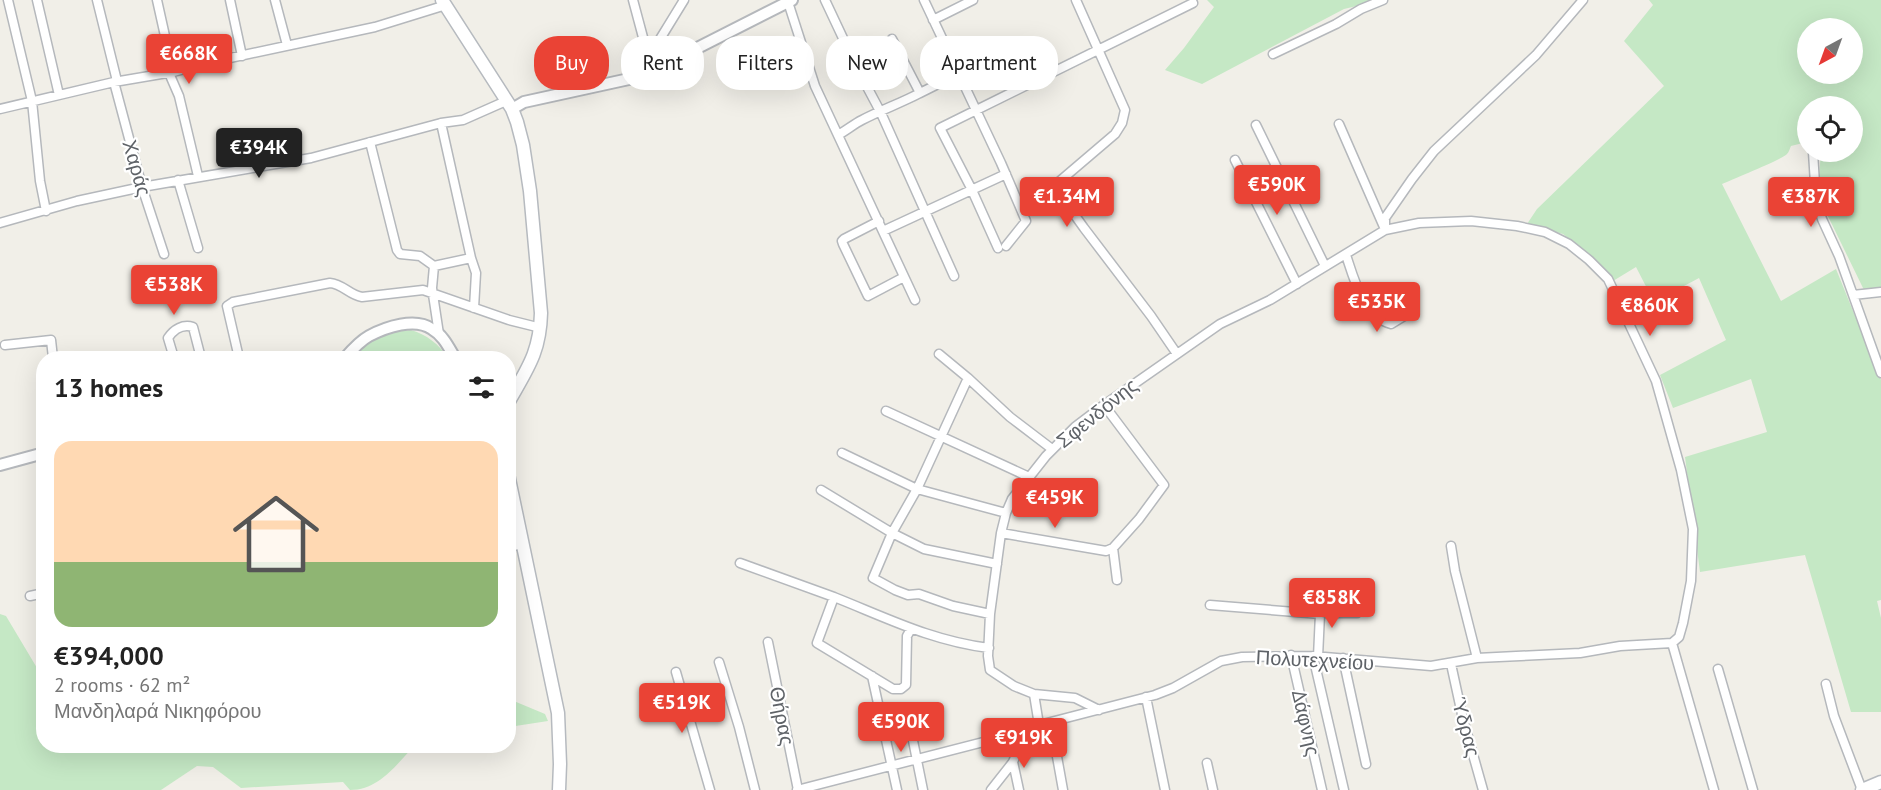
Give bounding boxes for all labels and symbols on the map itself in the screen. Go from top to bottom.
north arrow [1797,18,1863,84]
pin: €668K [147,34,231,85]
pin: €394K [217,128,301,179]
street label: Χαράς [117,137,158,200]
pin: €590K [1235,165,1319,216]
pin: €1.34M [1018,177,1116,228]
pin: €387K [1769,177,1853,228]
pin: €538K [132,265,216,316]
pin: €535K [1335,282,1419,333]
pin: €860K [1608,286,1692,337]
street label: Σφενδόνης [1051,372,1143,454]
pin: €459K [1013,478,1097,529]
pin: €858K [1290,578,1374,629]
street label: Πολυτεχνείου [1255,644,1375,676]
pin: €519K [640,683,724,734]
street label: Θήρας [764,684,800,748]
street label: Δάφνης [1286,688,1326,759]
street label: Ύδρας [1446,694,1487,760]
pin: €590K [859,702,943,753]
pin: €919K [982,718,1066,769]

